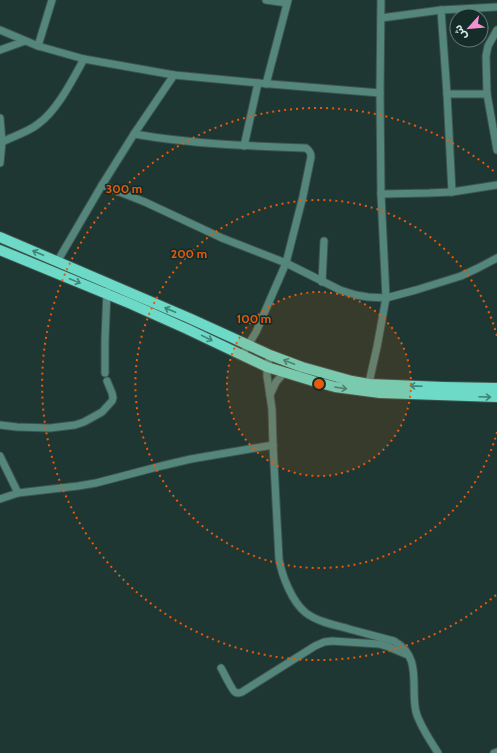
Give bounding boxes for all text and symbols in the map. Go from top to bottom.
north arrow [449,8,489,48]
text: ش [450,23,470,42]
text: 300 m [106,181,142,196]
text: 200 m [171,246,207,261]
one-way arrow [32,249,44,257]
one-way arrow [68,277,80,285]
one-way arrow [165,305,177,313]
text: 100 m [237,311,271,326]
one-way arrow [201,335,213,342]
one-way arrow [284,358,296,366]
centre of rings [312,377,326,391]
one-way arrow [410,382,423,390]
one-way arrow [335,384,348,392]
one-way arrow [478,393,491,401]

